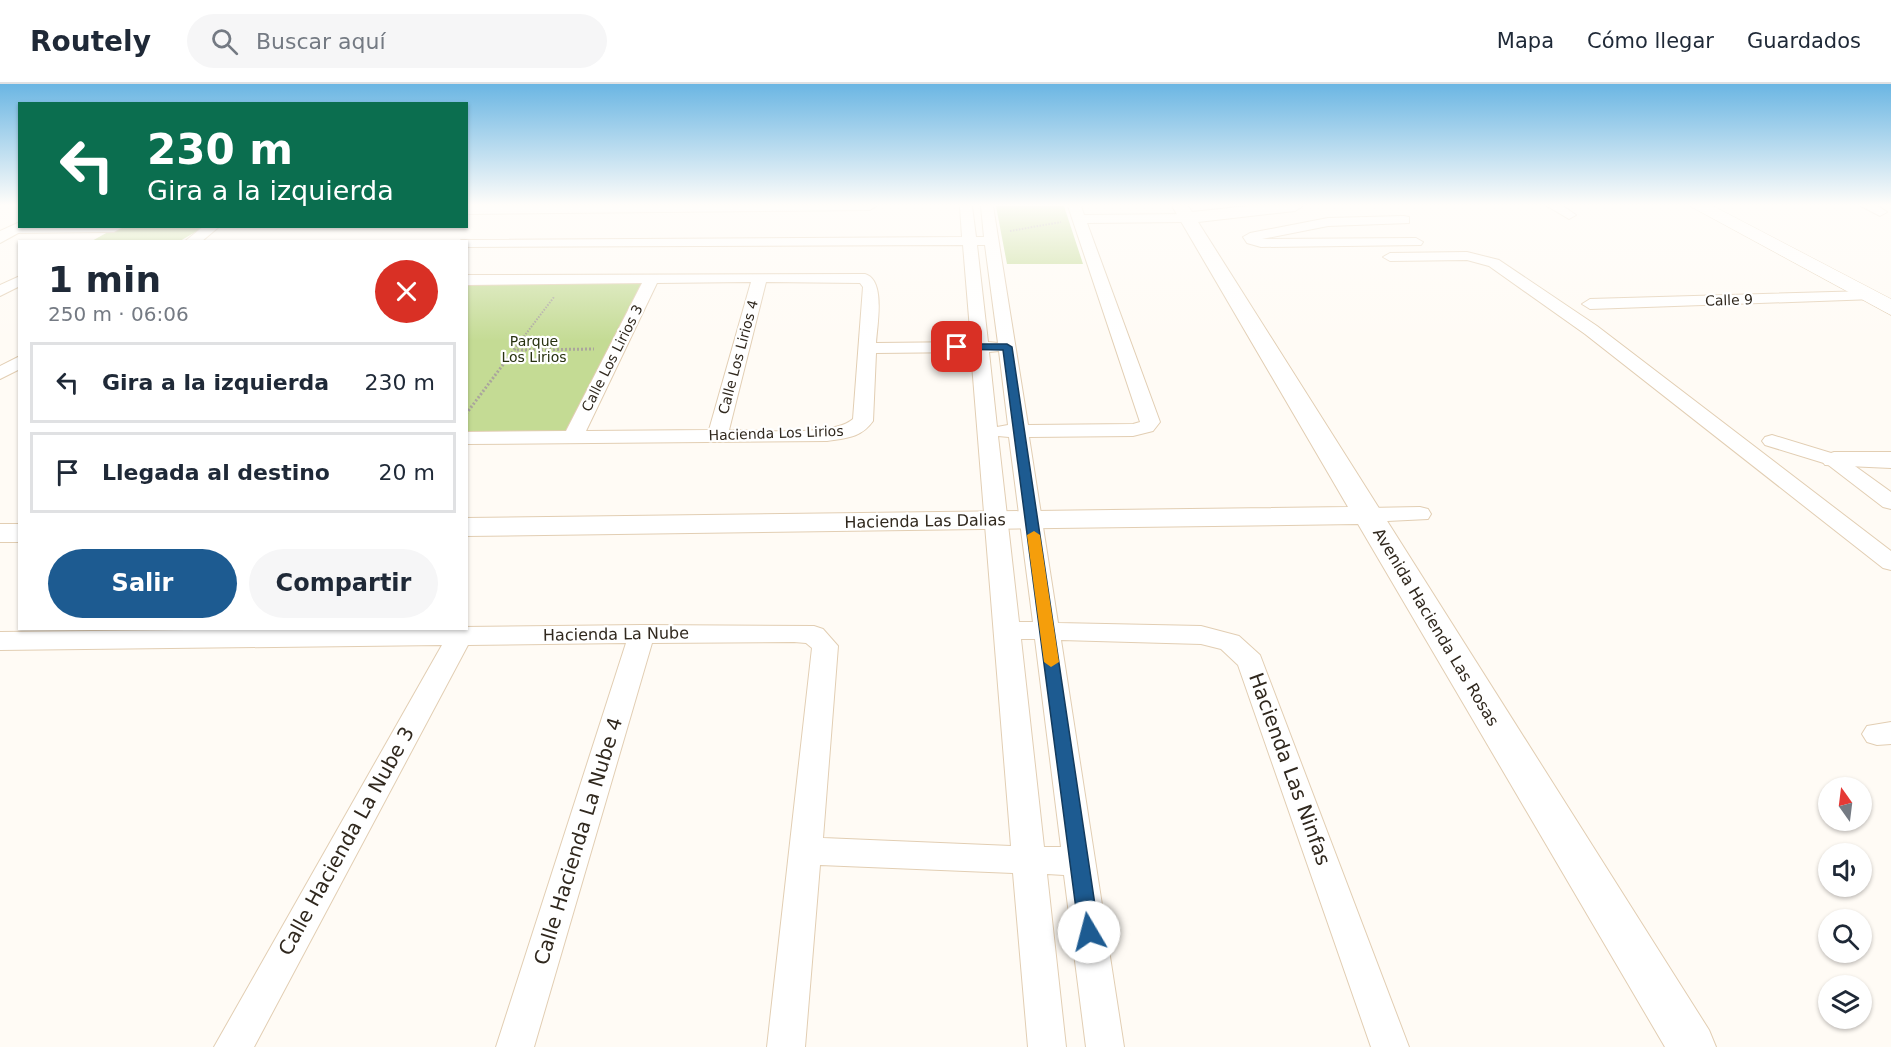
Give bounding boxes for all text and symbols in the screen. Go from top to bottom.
search box [187,14,607,68]
text: Routely [30,25,151,58]
icon: search [208,25,241,58]
text: Buscar aquí [256,29,386,54]
text: Mapa [1497,29,1554,53]
text: Cómo llegar [1587,29,1714,53]
text: Guardados [1747,29,1861,53]
text: 230 m [147,125,293,174]
icon: left [48,126,126,204]
text: Gira a la izquierda [147,175,394,206]
text: 1 min [48,259,161,300]
button: close [375,260,438,323]
street label: Calle 9 [1705,291,1753,309]
street label: Calle Los Lirios 4 [715,298,761,416]
text: 250 m · 06:06 [48,302,189,326]
street label: Calle Los Lirios 3 [578,302,646,414]
pin [931,321,982,372]
icon: arrive [940,330,973,363]
park label: Parque Los Lirios [501,333,567,365]
icon: left [51,366,84,399]
text: Gira a la izquierda [102,370,329,395]
text: 230 m [365,370,435,395]
street label: Hacienda Los Lirios [708,423,844,443]
icon: arrive [51,456,84,489]
text: Llegada al destino [102,460,330,485]
text: 20 m [379,460,435,485]
street label: Hacienda Las Dalias [844,510,1006,532]
street label: Avenida Hacienda Las Rosas [1369,524,1503,730]
button: Salir [48,549,237,618]
button: Compartir [249,549,438,618]
street label: Hacienda La Nube [543,623,689,645]
street label: Hacienda Las Ninfas [1244,669,1336,869]
street label: Calle Hacienda La Nube 4 [529,714,627,968]
street label: Calle Hacienda La Nube 3 [273,723,419,959]
north arrow [1818,777,1872,831]
map controls [1818,777,1872,1029]
button: sound [1818,843,1872,897]
position arrow [1057,900,1121,964]
button: search [1818,909,1872,963]
button: layers [1818,975,1872,1029]

